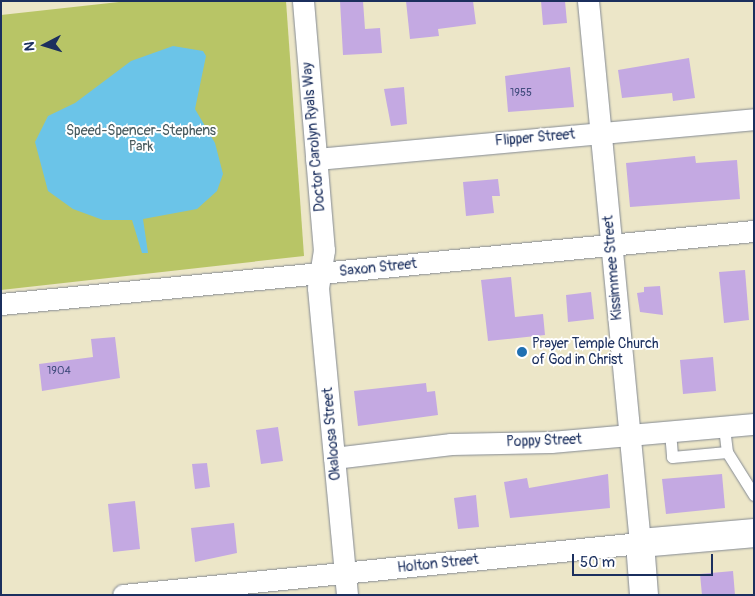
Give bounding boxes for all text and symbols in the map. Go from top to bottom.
north arrow [20,20,70,70]
text: N [21,41,38,52]
street label: Doctor Carolyn Ryals Way [299,62,329,212]
house number: 1955 [510,86,532,100]
park label: Speed-Spencer-Stephens Park [66,123,216,156]
street label: Flipper Street [494,126,576,150]
street label: Kissimmee Street [600,215,626,321]
street label: Saxon Street [338,256,418,280]
place label: Prayer Temple Church of God in Christ [532,336,659,368]
marker: Prayer Temple Church of God in Christ [516,346,528,358]
house number: 1904 [47,364,71,378]
street label: Okaloosa Street [320,387,344,481]
street label: Poppy Street [506,431,582,451]
scale bar [575,544,716,576]
street label: Holton Street [397,551,479,577]
text: 50 m [580,553,615,572]

